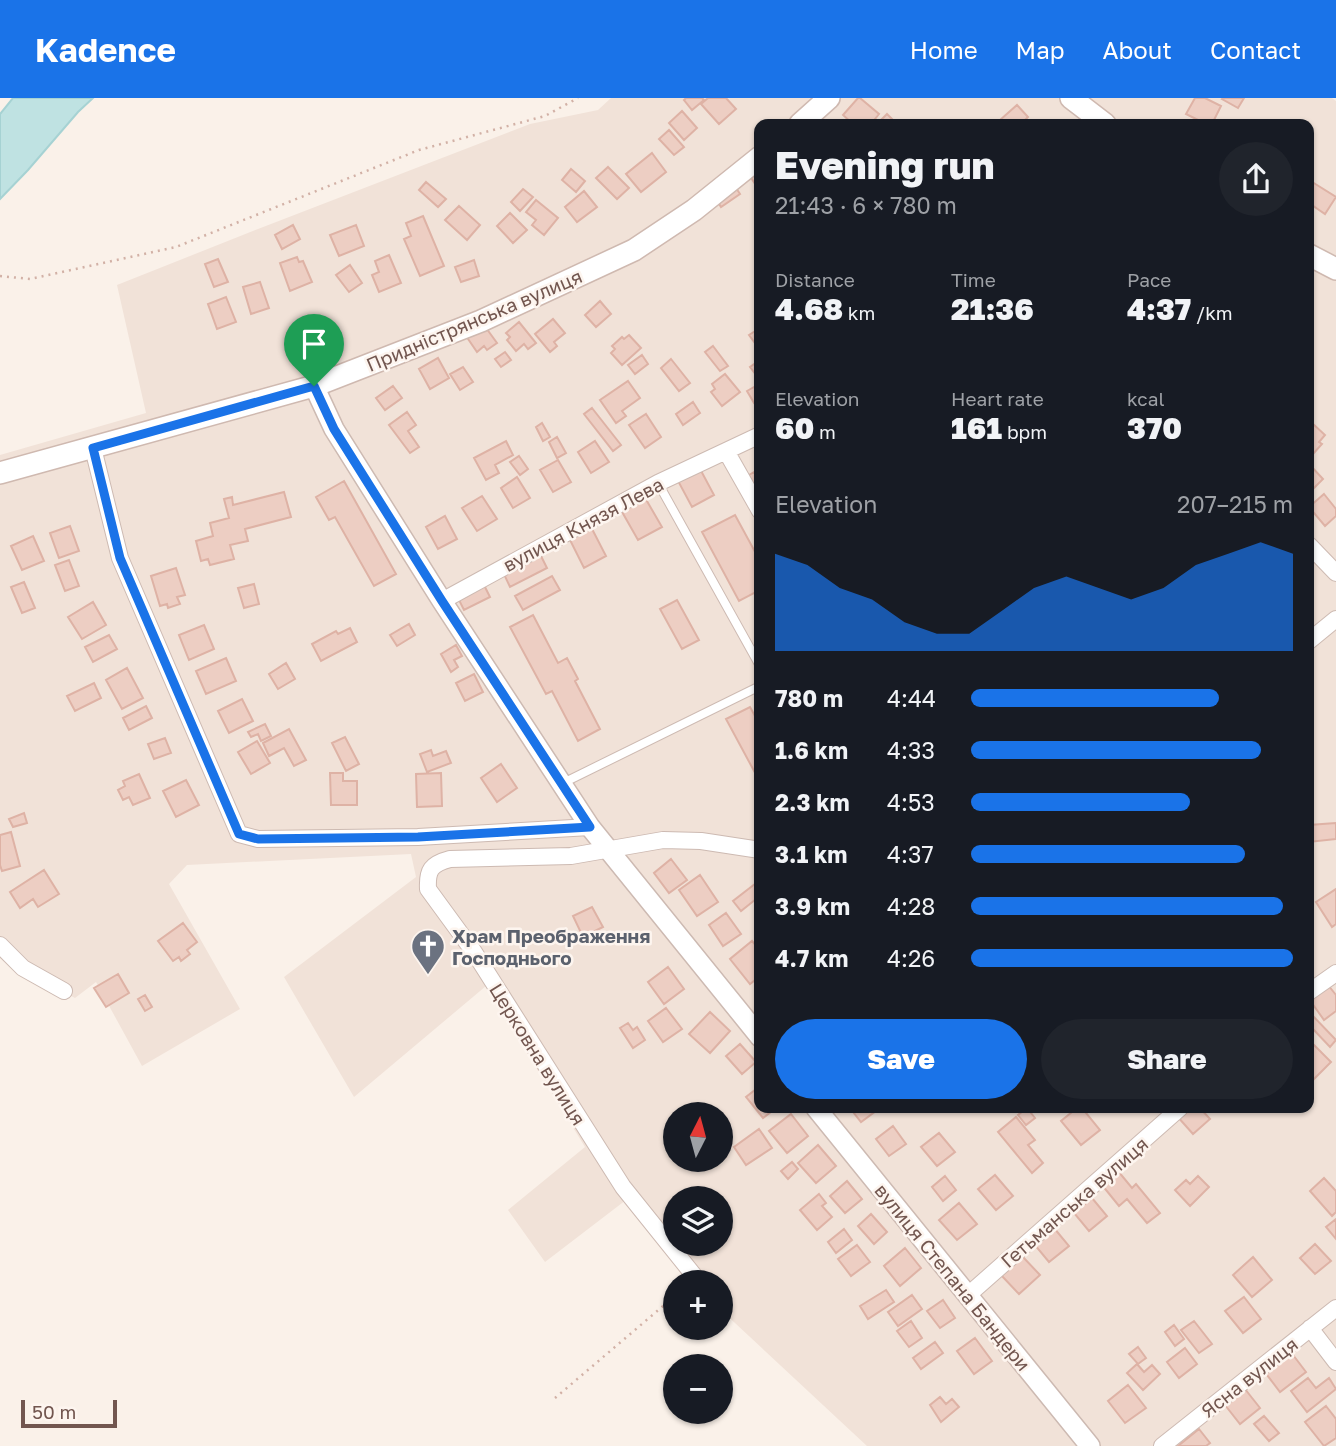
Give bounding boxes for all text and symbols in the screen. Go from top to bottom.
text: Kadence [35,30,176,69]
text: Home [910,35,978,64]
text: Map [1016,35,1065,64]
text: About [1103,35,1172,64]
text: Contact [1210,35,1301,64]
text: Evening run [775,142,994,187]
button: share [1219,142,1293,216]
text: 21:43 · 6 × 780 m [775,191,957,219]
street label: Придністрянська вулиця [363,264,585,376]
text: Distance [775,268,855,291]
text: Time [951,268,996,291]
text: Pace [1127,268,1171,291]
text: 4.68 [775,291,843,327]
text: 21:36 [951,291,1034,327]
text: 4:37 [1127,291,1191,327]
text: km [843,301,875,324]
text: /km [1191,301,1233,324]
pin [284,314,344,386]
icon: arrive [295,325,333,363]
text: Elevation [775,387,860,410]
text: Heart rate [951,387,1044,410]
text: kcal [1127,387,1165,410]
text: 60 [775,410,814,446]
text: 161 [951,410,1002,446]
text: 370 [1127,410,1182,446]
text: m [814,420,836,443]
text: bpm [1002,420,1047,443]
street label: вулиця Князя Лева [499,472,667,576]
text: Elevation [775,490,877,518]
text: 207–215 m [1177,490,1293,518]
text: 780 m [775,684,843,712]
text: 4:44 [887,684,936,712]
text: 1.6 km [775,736,848,764]
text: 4:33 [887,736,935,764]
text: 2.3 km [775,788,850,816]
text: 4:53 [887,788,935,816]
text: 3.1 km [775,840,847,868]
text: 4:37 [887,840,934,868]
text: 3.9 km [775,892,850,920]
text: 4:28 [887,892,935,920]
place label: Храм Преображення Господнього [452,924,650,969]
church icon: Храм Преображення Господнього [409,927,447,976]
text: 4.7 km [775,944,849,972]
text: 4:26 [887,944,935,972]
street label: Церковна вулиця [485,979,591,1129]
button: Save [775,1019,1027,1099]
button: Share [1041,1019,1293,1099]
north arrow [663,1102,733,1172]
map controls [663,1102,733,1424]
street label: Гетьманська вулиця [996,1132,1152,1272]
street label: вулиця Степана Бандери [870,1179,1036,1375]
button: layers [663,1186,733,1256]
button: + [663,1270,733,1340]
street label: Ясна вулиця [1196,1332,1302,1422]
button: − [663,1354,733,1424]
scale bar [21,1397,117,1429]
text: 50 m [32,1400,76,1423]

